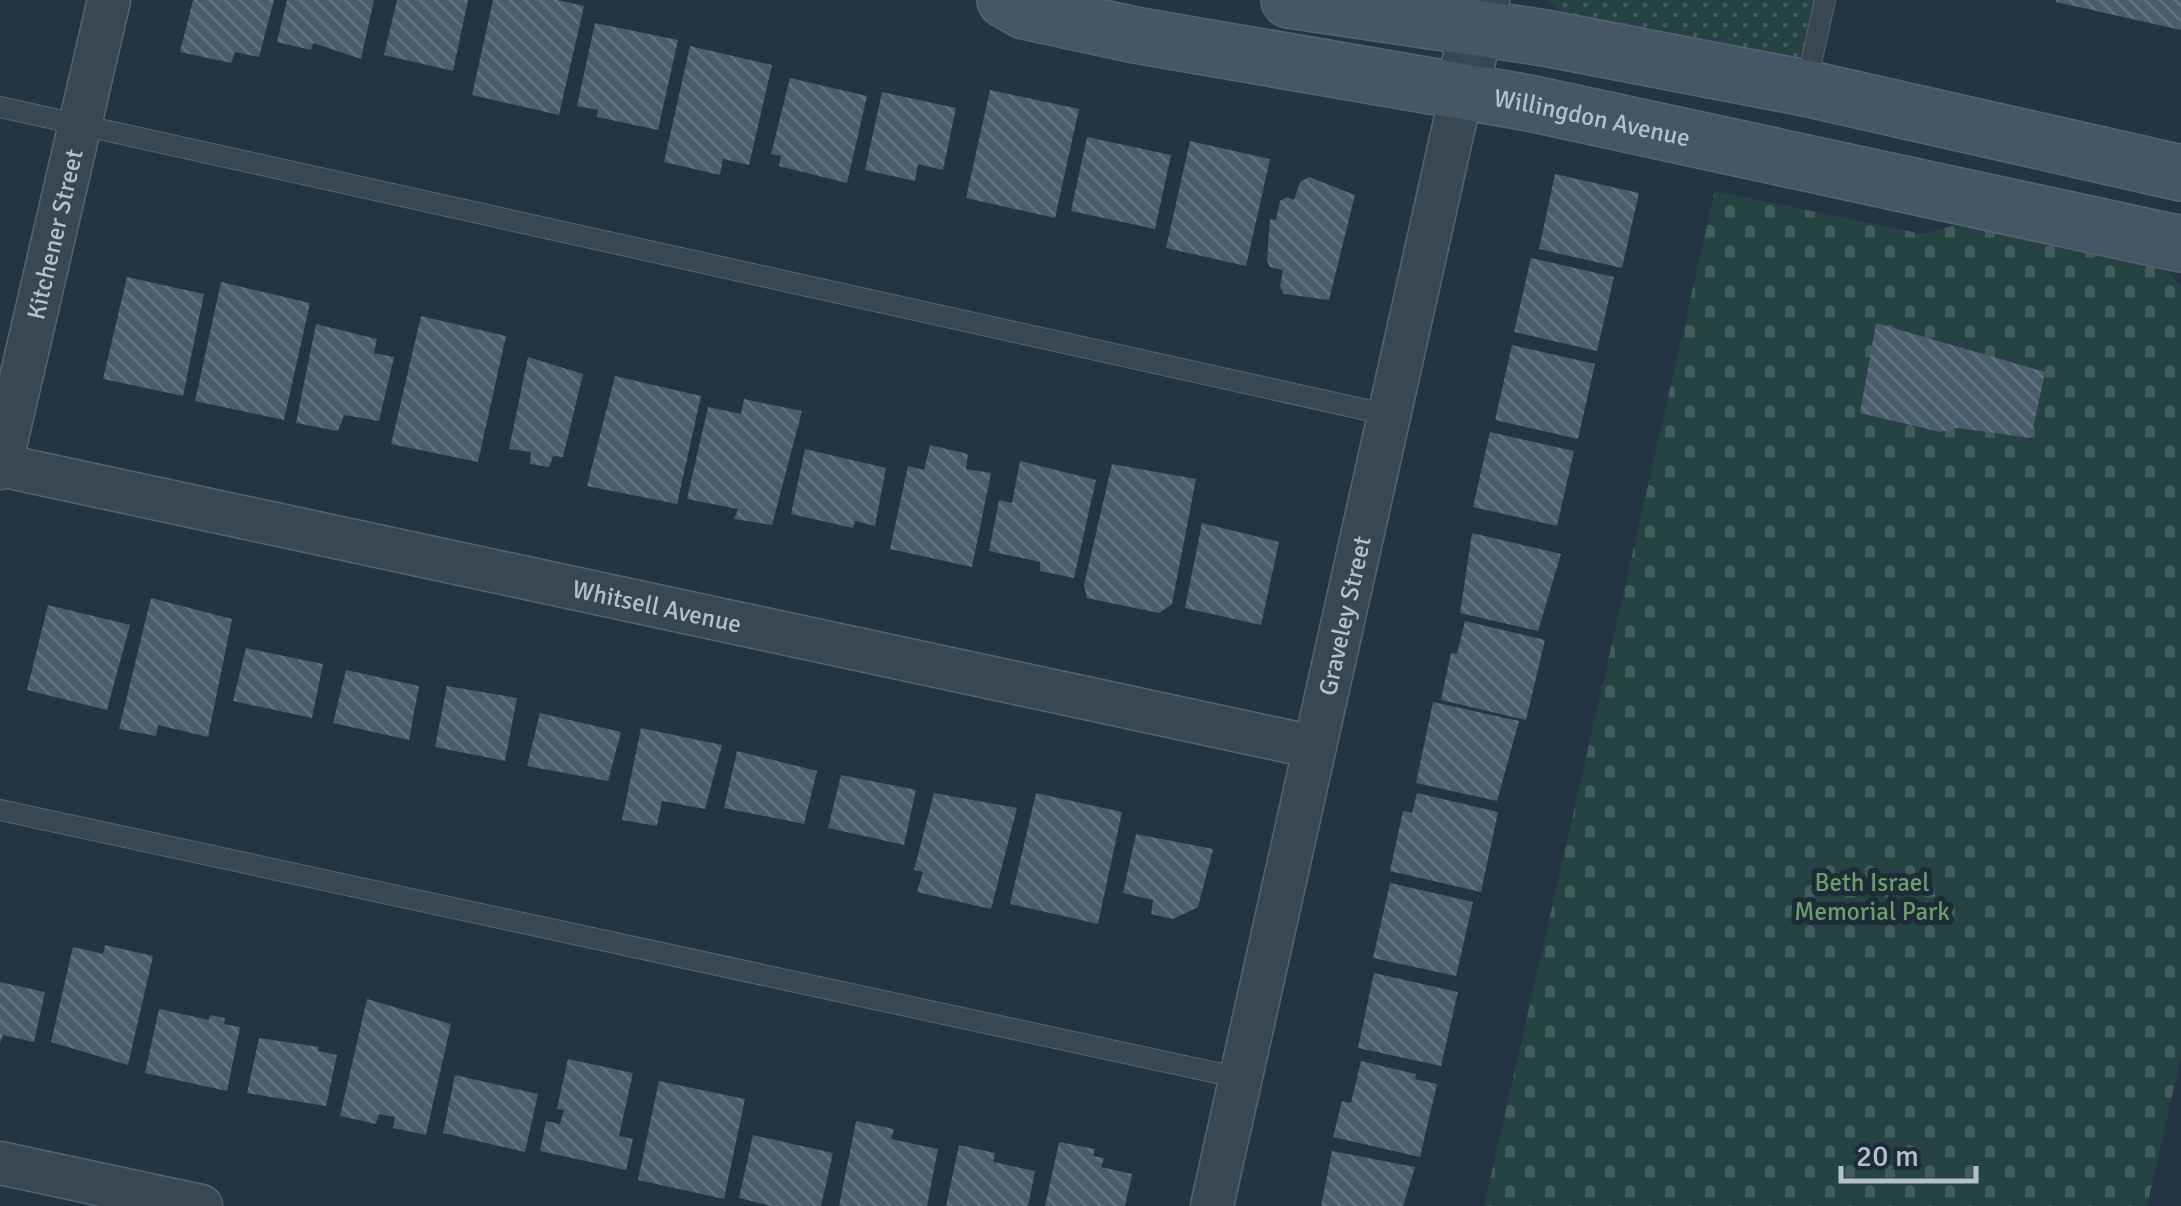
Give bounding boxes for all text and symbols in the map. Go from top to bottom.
street label: Willingdon Avenue [1492,82,1693,153]
street label: Kitchener Street [20,146,90,323]
street label: Graveley Street [1312,533,1378,698]
street label: Whitsell Avenue [570,573,744,640]
park label: Beth Israel Memorial Park [1794,867,1950,927]
scale bar [1841,1121,1976,1183]
text: 20 m [1856,1138,1919,1175]

